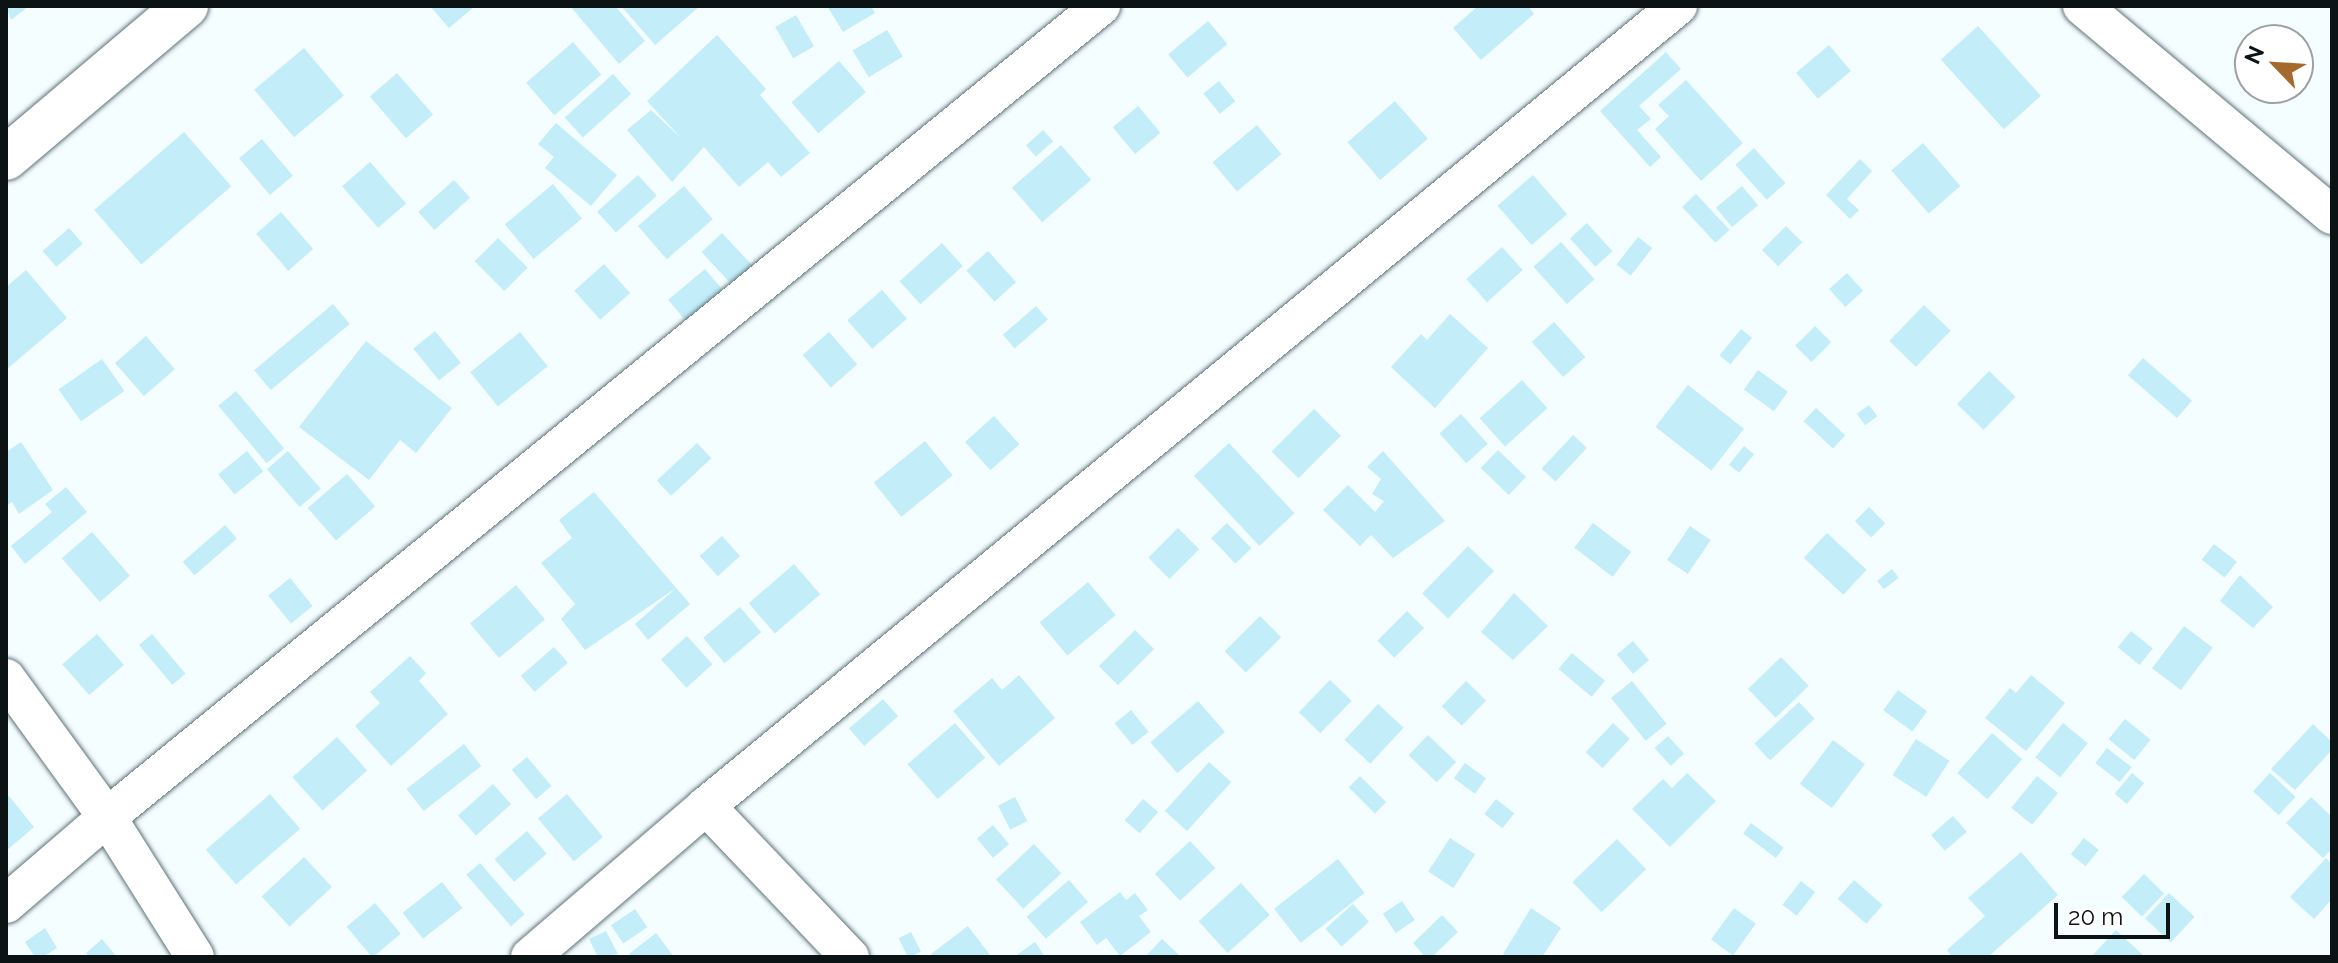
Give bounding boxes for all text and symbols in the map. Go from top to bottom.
north arrow [2234,24,2314,104]
text: N [2239,42,2269,68]
scale bar [2058,887,2174,937]
text: 20 m [2068,902,2123,931]

